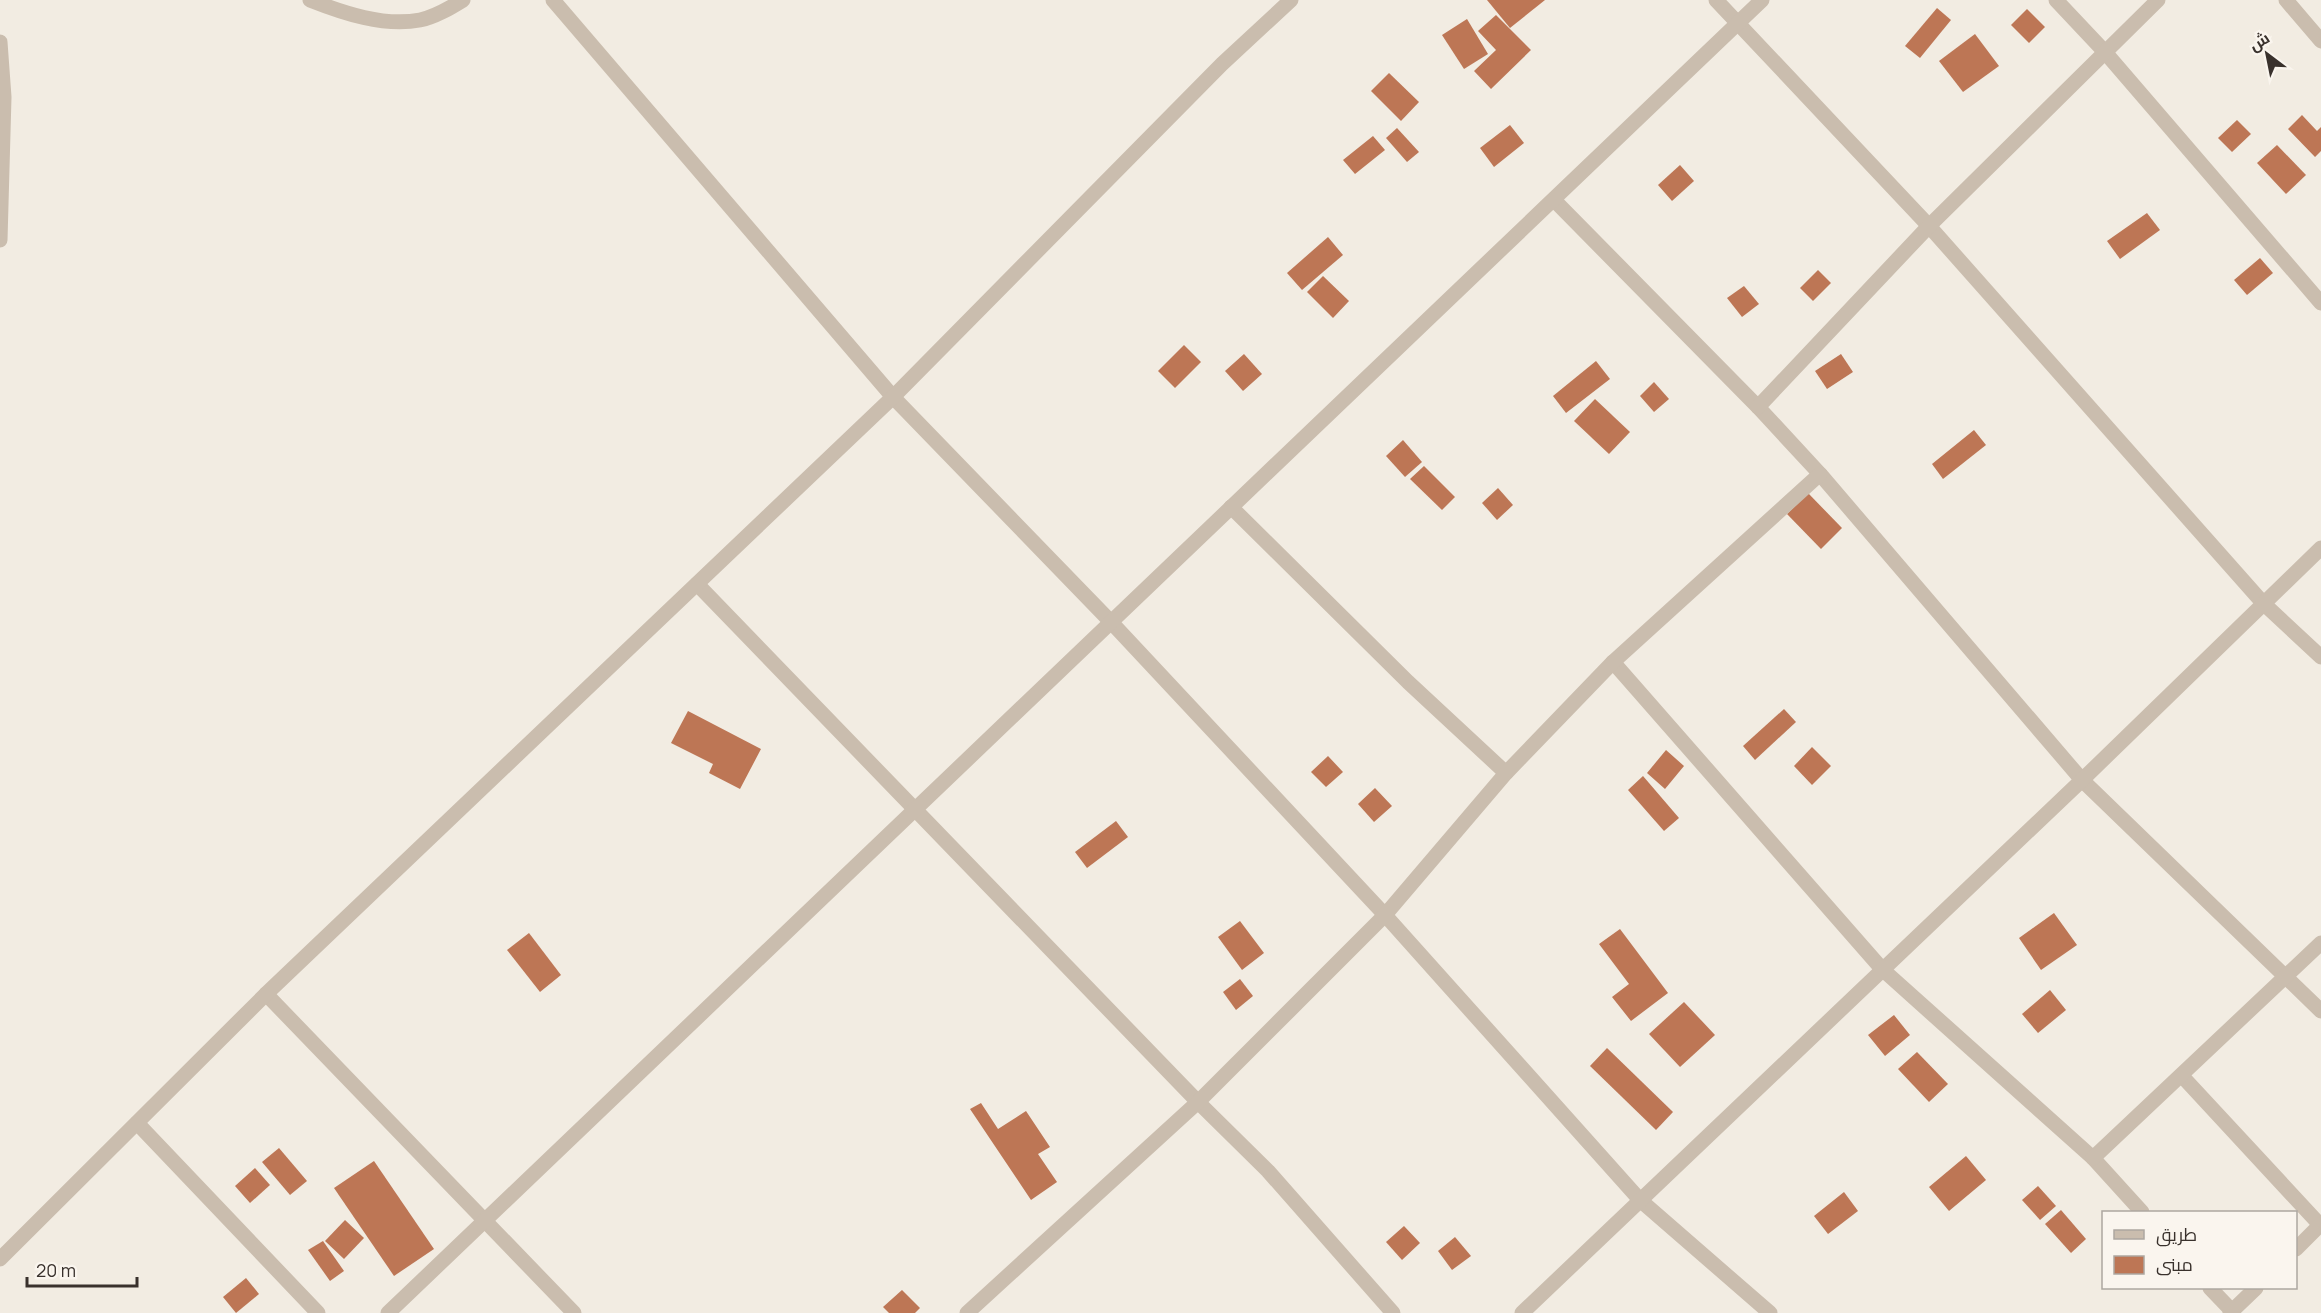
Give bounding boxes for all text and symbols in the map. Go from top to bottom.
north arrow [2237,24,2297,84]
text: ش [2245,27,2274,56]
legend [2102,1211,2297,1289]
text: طريق [2156,1222,2197,1247]
scale bar [27,1250,136,1288]
text: مبنى [2156,1252,2193,1276]
text: 20 m [36,1258,76,1282]

